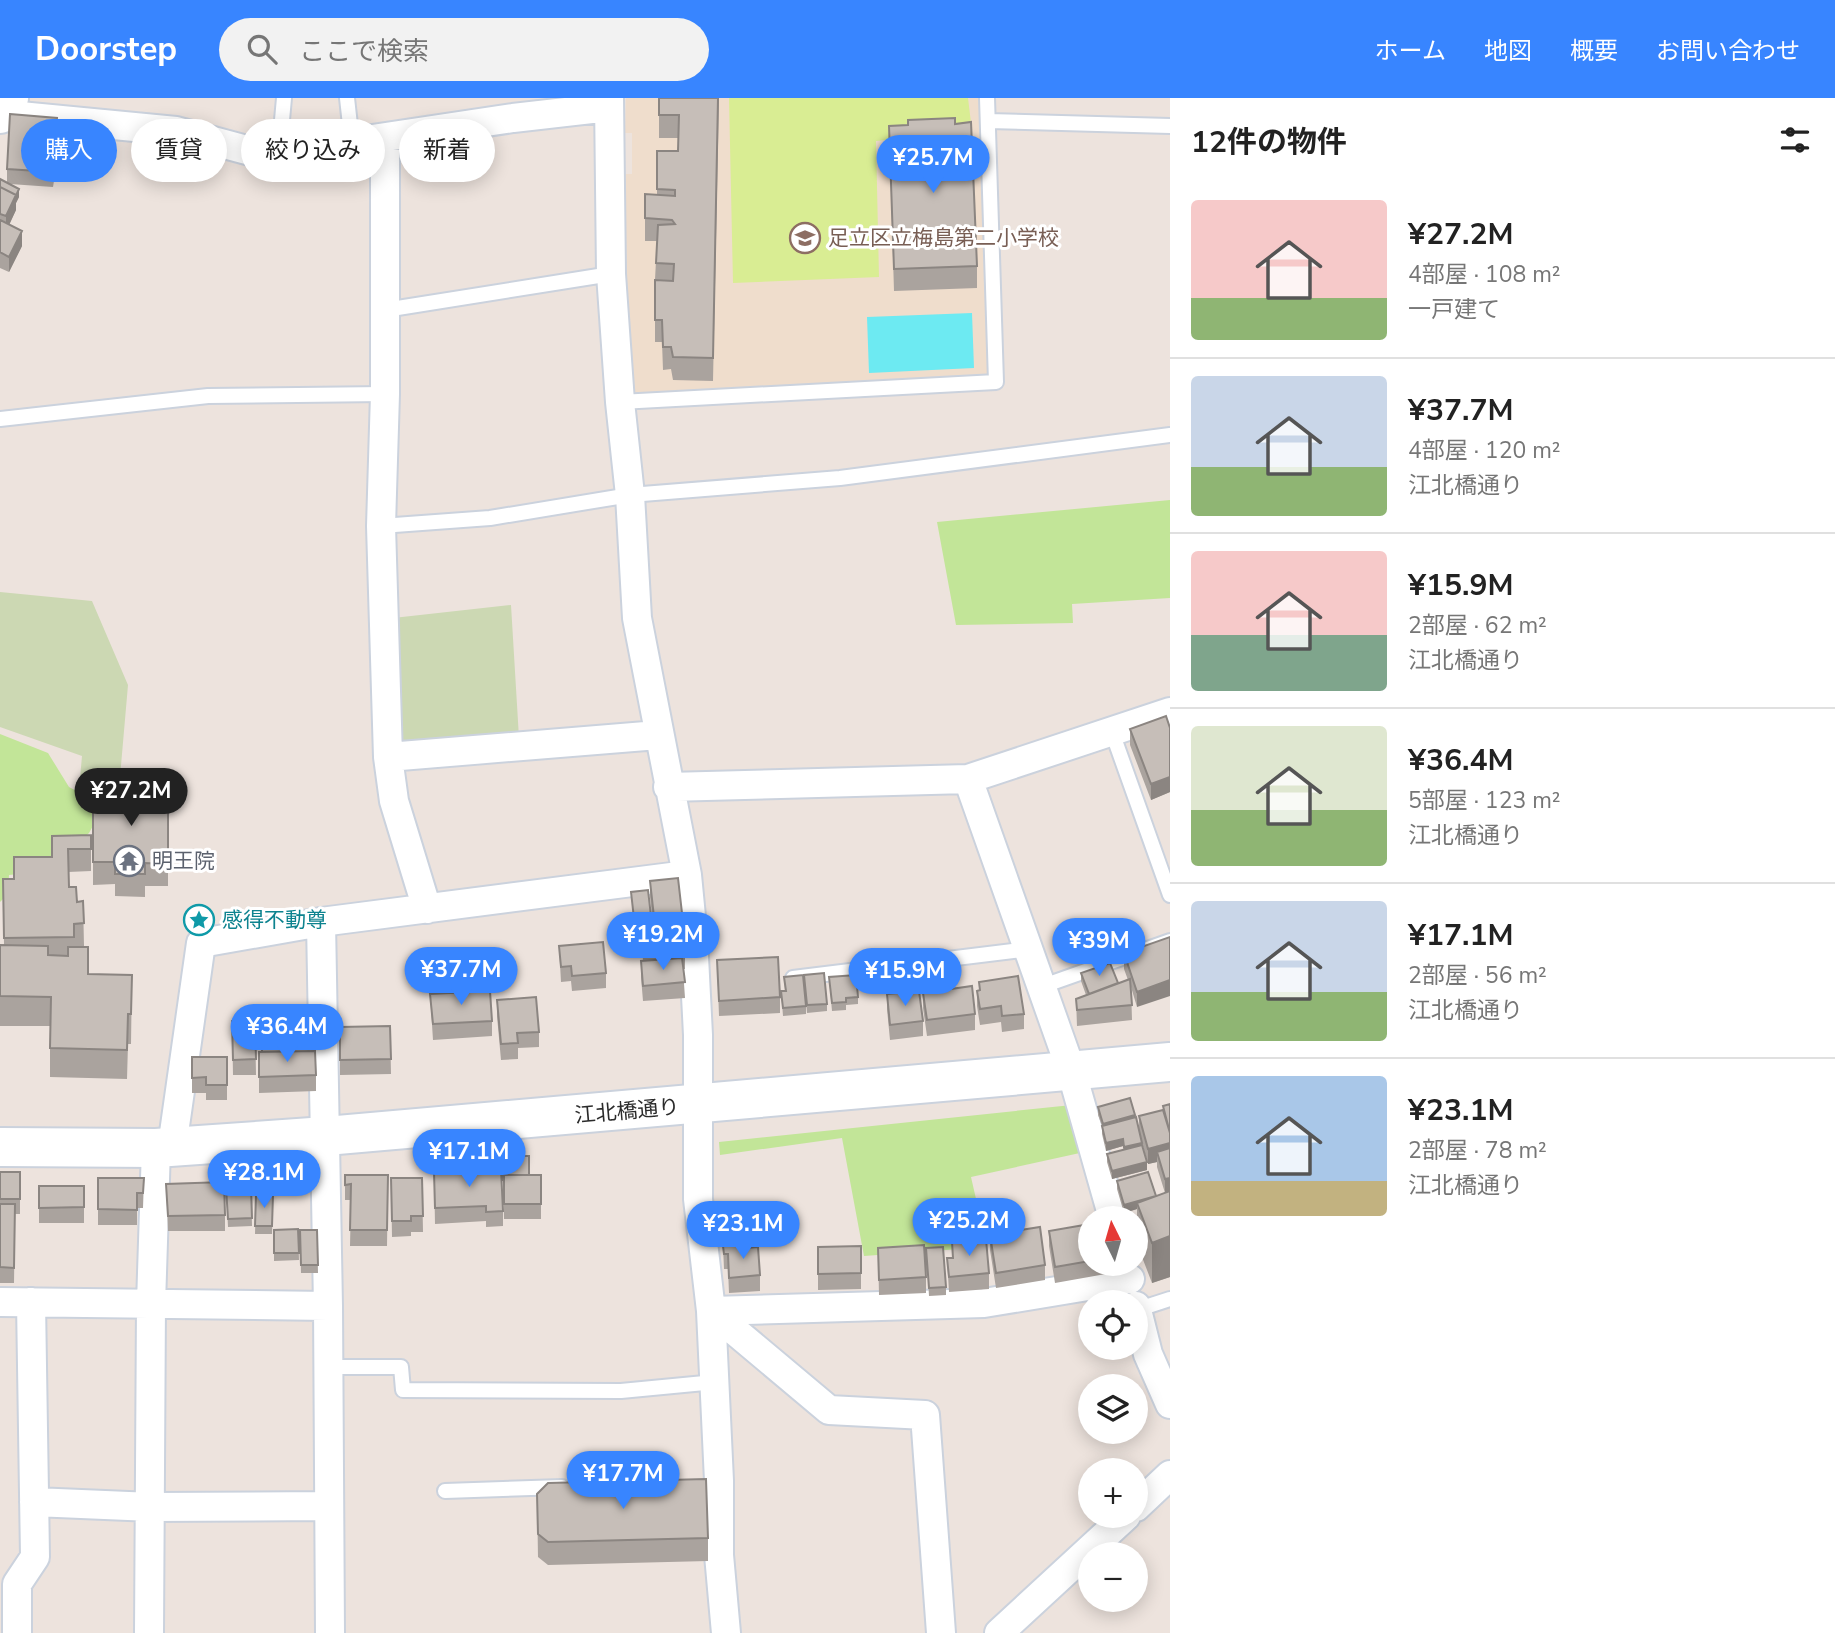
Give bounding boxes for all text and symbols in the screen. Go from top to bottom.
search box [219,18,709,81]
text: Doorstep [35,27,177,72]
icon: search [243,30,281,68]
text: ここで検索 [299,34,429,69]
text: ホーム [1375,35,1446,67]
text: 地図 [1484,35,1532,67]
text: 概要 [1570,35,1618,67]
text: お問い合わせ [1656,35,1800,67]
chip: 購入 [21,119,117,182]
chip: 賃貸 [131,119,227,182]
chip: 絞り込み [241,119,385,182]
chip: 新着 [399,119,495,182]
icon: filters [1776,121,1814,159]
text: 12件の物件 [1191,122,1347,163]
pin: ¥25.7M [876,136,990,195]
text: ¥25.7M [893,142,973,173]
text: ¥27.2M [1408,214,1513,255]
school or university icon: 足立区立梅島第二小学校 [788,221,822,255]
place label: 足立区立梅島第二小学校 [828,224,1059,252]
icon: home [1247,228,1331,312]
text: 4部屋 · 108 m² [1408,259,1561,290]
text: 一戸建て [1408,294,1500,325]
text: ¥37.7M [1408,390,1513,431]
icon: home [1247,404,1331,488]
text: 4部屋 · 120 m² [1408,435,1561,466]
text: 江北橋通り [1408,470,1523,501]
text: ¥15.9M [1408,565,1513,606]
icon: home [1247,579,1331,663]
text: 2部屋 · 62 m² [1408,610,1547,641]
text: 江北橋通り [1408,645,1523,676]
text: ¥36.4M [1408,740,1513,781]
icon: home [1247,754,1331,838]
pin: ¥27.2M [74,768,188,828]
text: ¥27.2M [91,775,171,806]
text: 5部屋 · 123 m² [1408,785,1561,816]
text: 江北橋通り [1408,820,1523,851]
temple icon: 明王院 [112,844,146,878]
place label: 明王院 [152,847,215,875]
place icon: 感得不動尊 [182,903,216,937]
place label: 感得不動尊 [222,906,327,934]
pin: ¥19.2M [606,912,720,972]
text: ¥17.1M [1408,915,1513,956]
pin: ¥39M [1058,918,1140,978]
text: ¥19.2M [623,919,703,950]
text: ¥39M [1068,925,1130,956]
icon: home [1247,929,1331,1013]
pin: ¥37.7M [404,948,518,1007]
pin: ¥15.9M [848,948,962,1008]
text: ¥37.7M [421,954,501,985]
text: ¥15.9M [865,955,945,986]
text: 2部屋 · 56 m² [1408,960,1547,991]
text: 江北橋通り [1408,995,1523,1026]
pin: ¥36.4M [230,1004,344,1064]
text: ¥36.4M [247,1011,327,1042]
text: ¥23.1M [1408,1090,1513,1131]
street label: 江北橋通り [573,1092,681,1130]
icon: home [1247,1104,1331,1188]
pin: ¥17.1M [412,1130,526,1189]
text: 2部屋 · 78 m² [1408,1135,1547,1166]
text: ¥17.1M [429,1136,509,1167]
pin: ¥28.1M [207,1150,321,1210]
text: ¥28.1M [224,1157,304,1188]
text: 江北橋通り [1408,1170,1523,1201]
pin: ¥25.2M [912,1198,1026,1258]
pin: ¥23.1M [686,1202,800,1261]
text: ¥25.2M [929,1205,1009,1236]
north arrow [1078,1206,1148,1276]
map controls [1078,1206,1148,1612]
text: ¥23.1M [703,1208,783,1239]
button: locate [1078,1290,1148,1360]
button: layers [1078,1374,1148,1444]
pin: ¥17.7M [566,1452,680,1511]
text: ¥17.7M [583,1458,663,1489]
button: + [1078,1458,1148,1528]
button: − [1078,1542,1148,1612]

